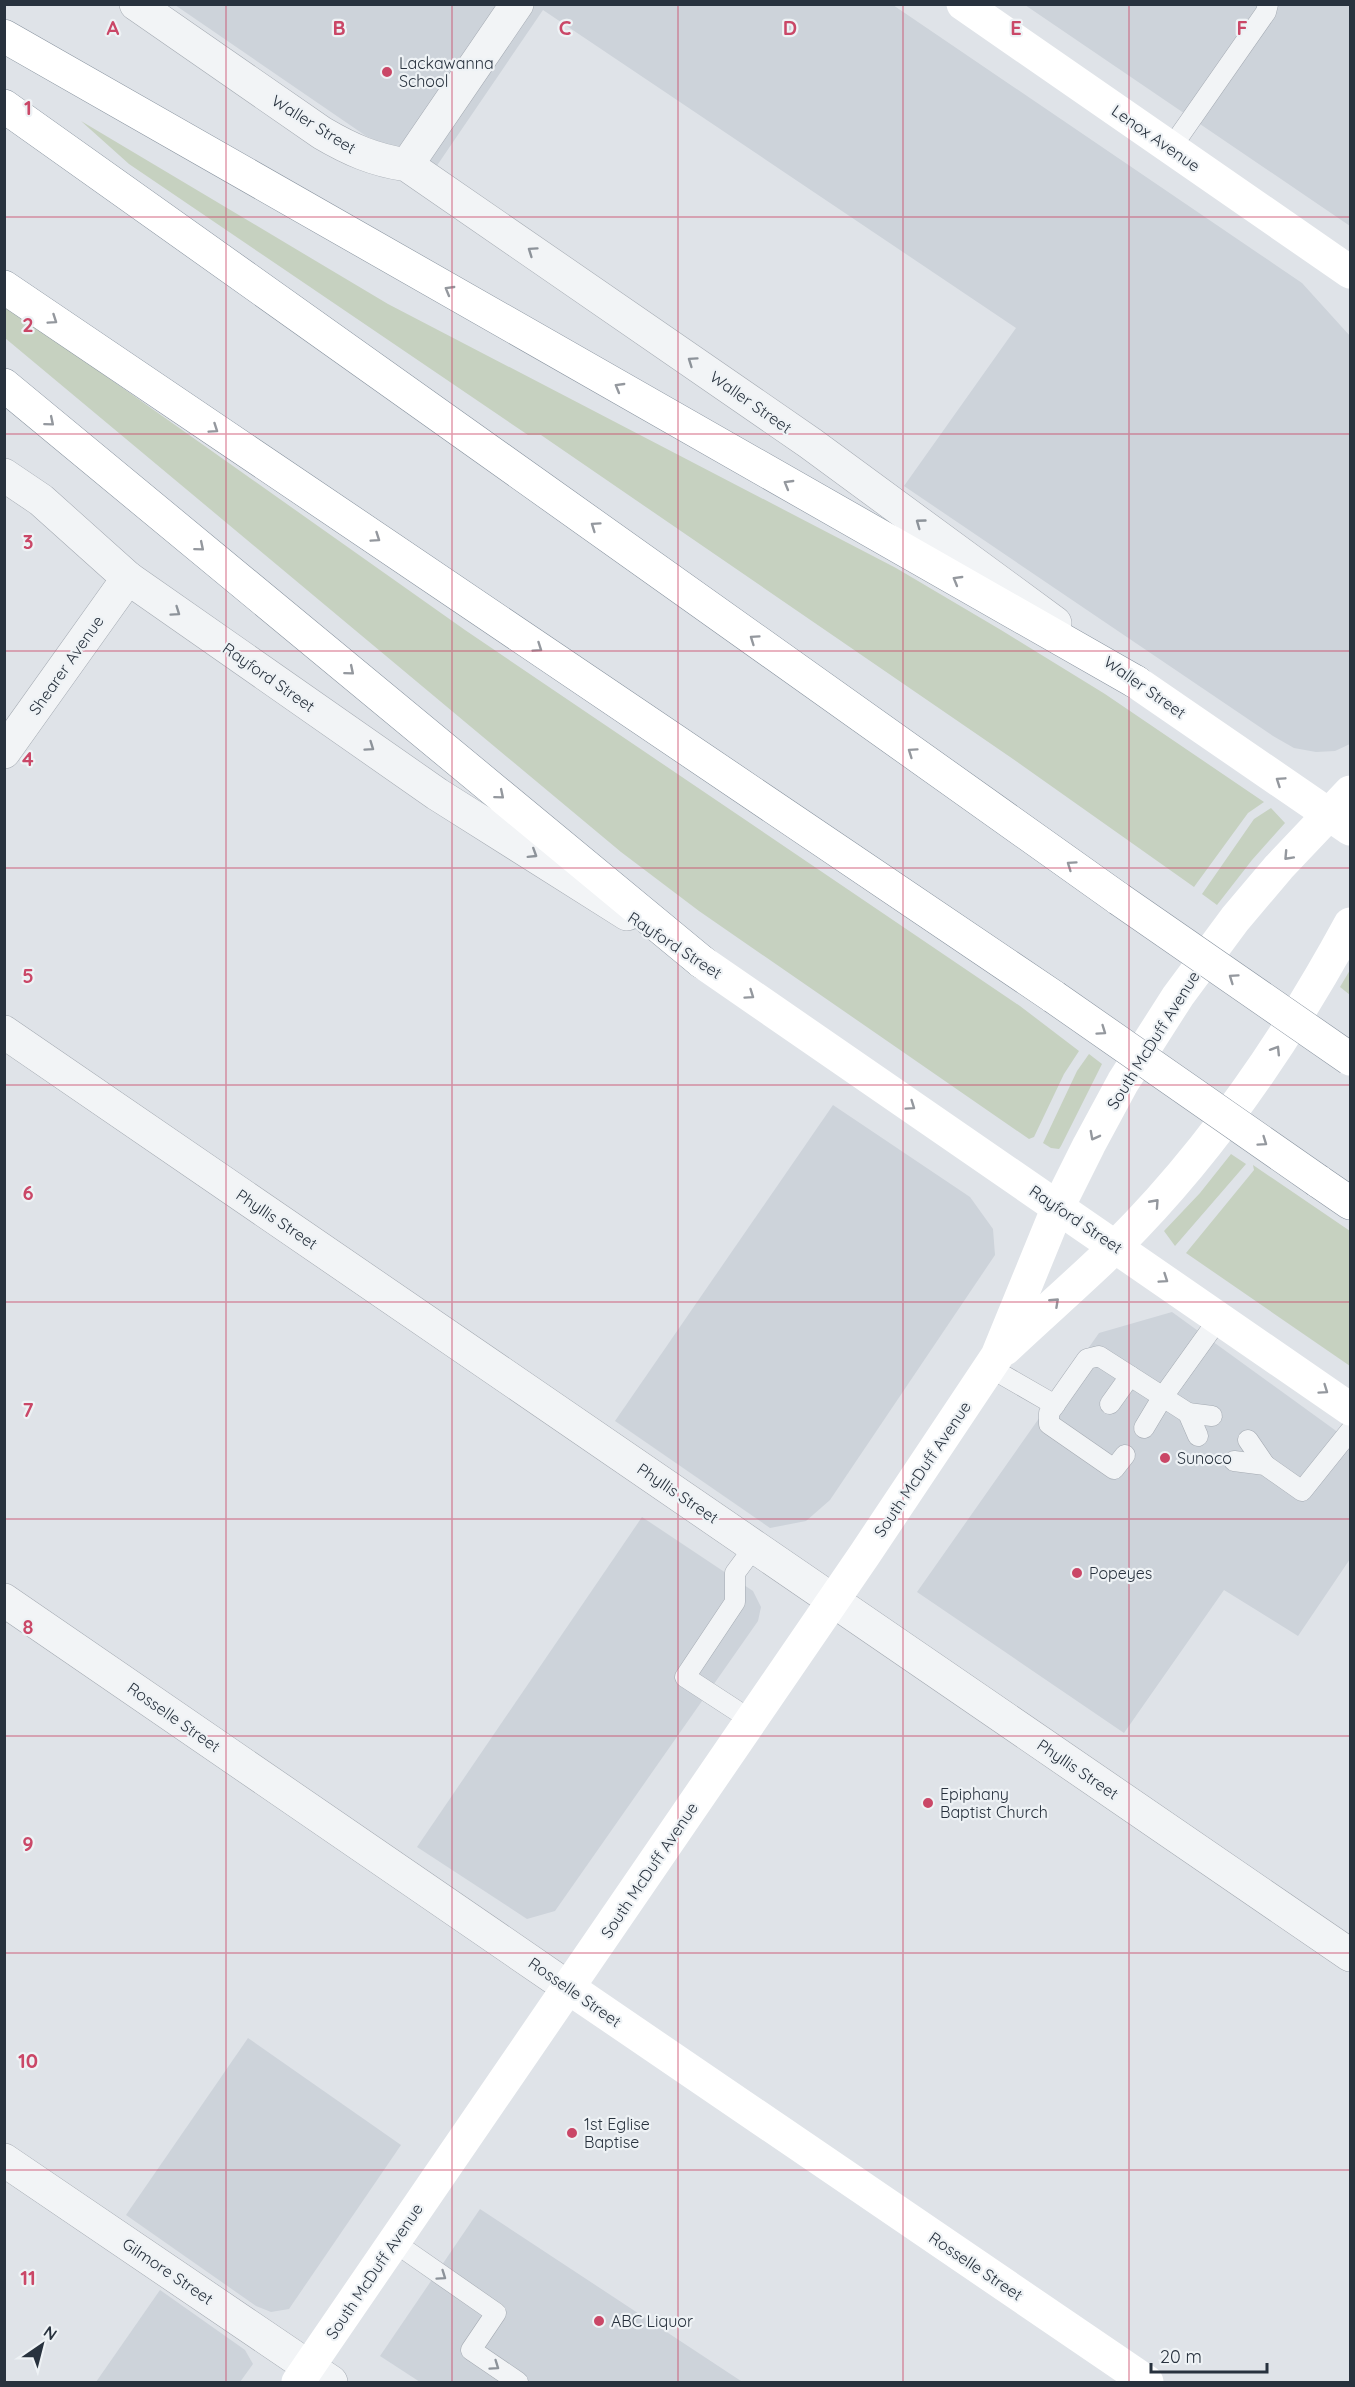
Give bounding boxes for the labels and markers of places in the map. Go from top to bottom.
place label: Lackawanna School [399,53,494,91]
marker: Lackawanna School [380,65,394,79]
place label: Sunoco [1177,1448,1232,1468]
marker: Sunoco [1158,1451,1172,1465]
place label: Popeyes [1089,1563,1152,1583]
marker: Popeyes [1070,1566,1084,1580]
place label: Epiphany Baptist Church [940,1784,1048,1822]
marker: Epiphany Baptist Church [921,1796,935,1810]
place label: 1st Eglise Baptise [584,2114,650,2152]
marker: 1st Eglise Baptise [565,2126,579,2140]
place label: ABC Liquor [611,2311,693,2331]
marker: ABC Liquor [592,2314,606,2328]

